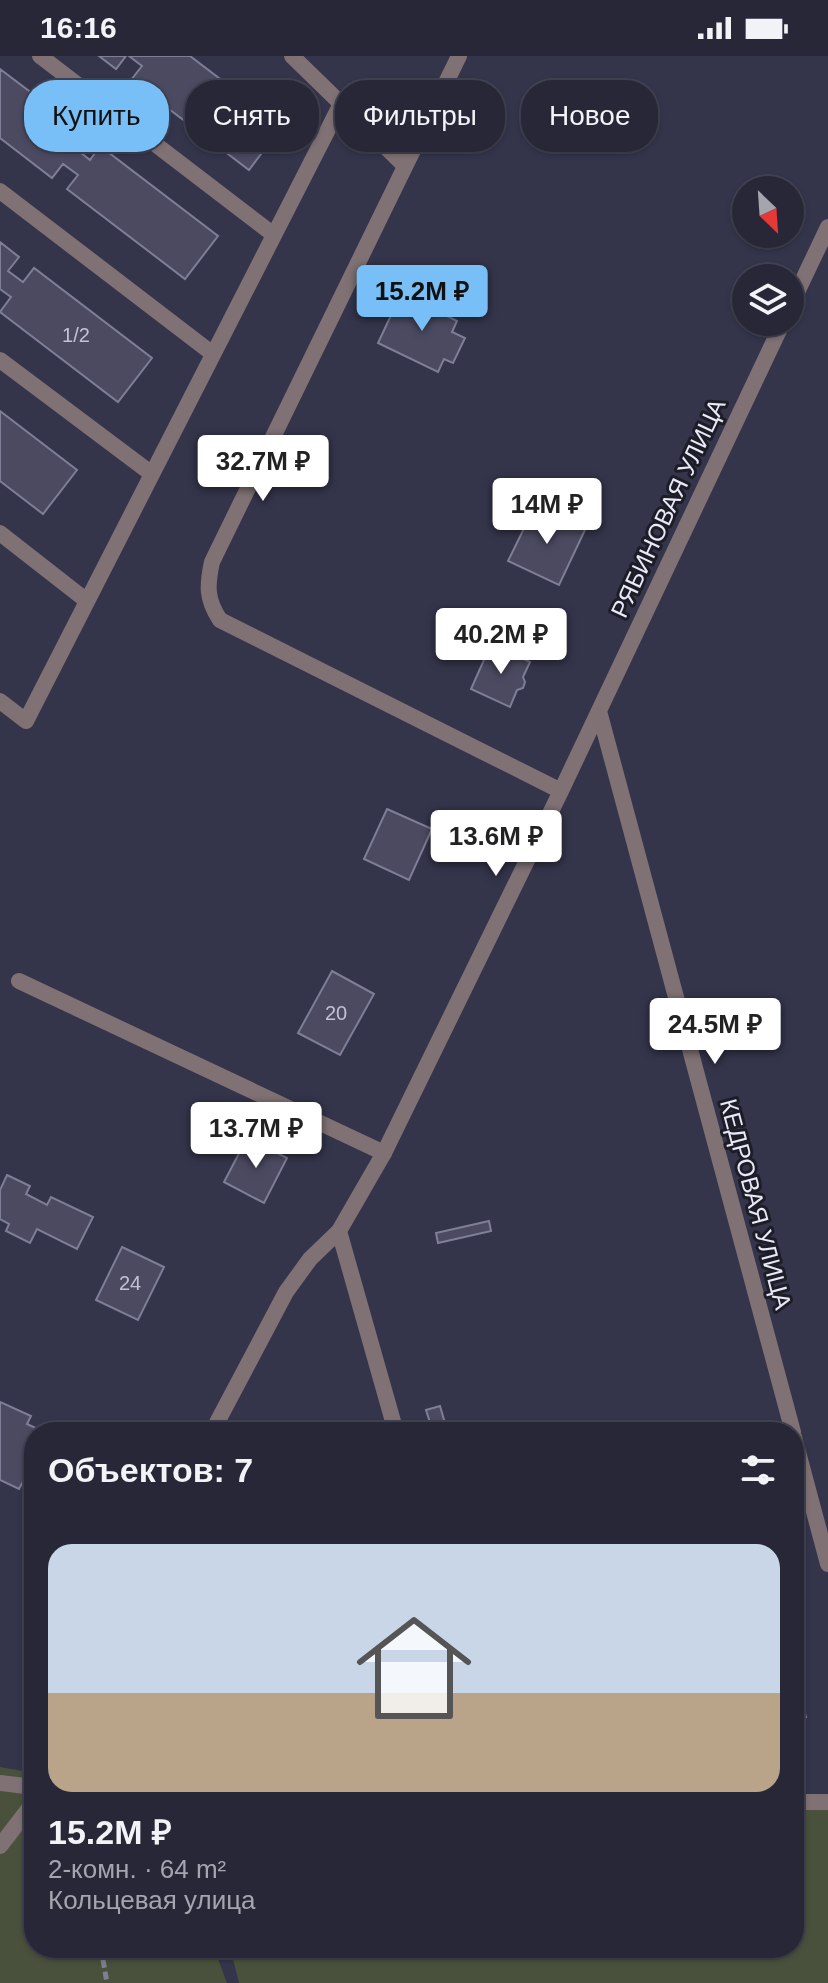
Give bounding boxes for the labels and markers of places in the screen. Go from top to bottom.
pin: 15.2M ₽ [348,265,496,333]
pin: 32.7M ₽ [189,435,337,503]
pin: 14M ₽ [491,478,603,546]
pin: 40.2M ₽ [427,608,575,676]
pin: 13.6M ₽ [422,810,570,878]
pin: 24.5M ₽ [641,998,789,1066]
pin: 13.7M ₽ [182,1102,330,1170]

